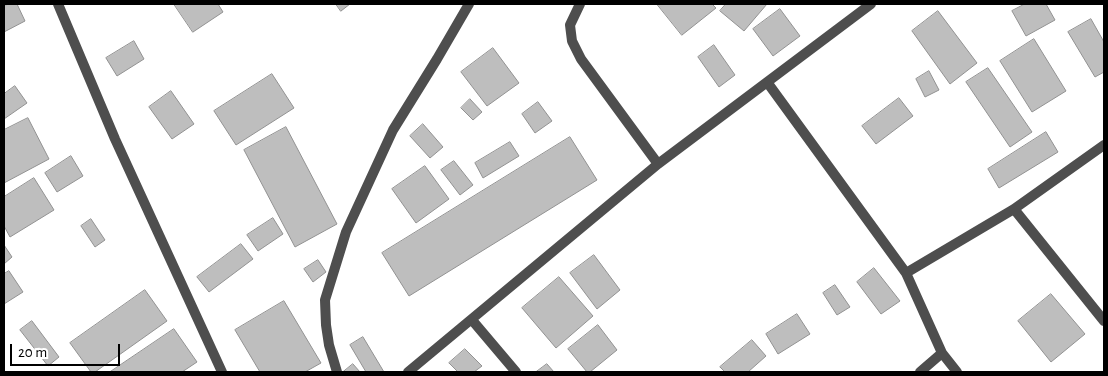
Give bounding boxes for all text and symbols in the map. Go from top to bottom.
scale bar [12,334,122,366]
text: 20 m [18,345,47,360]

